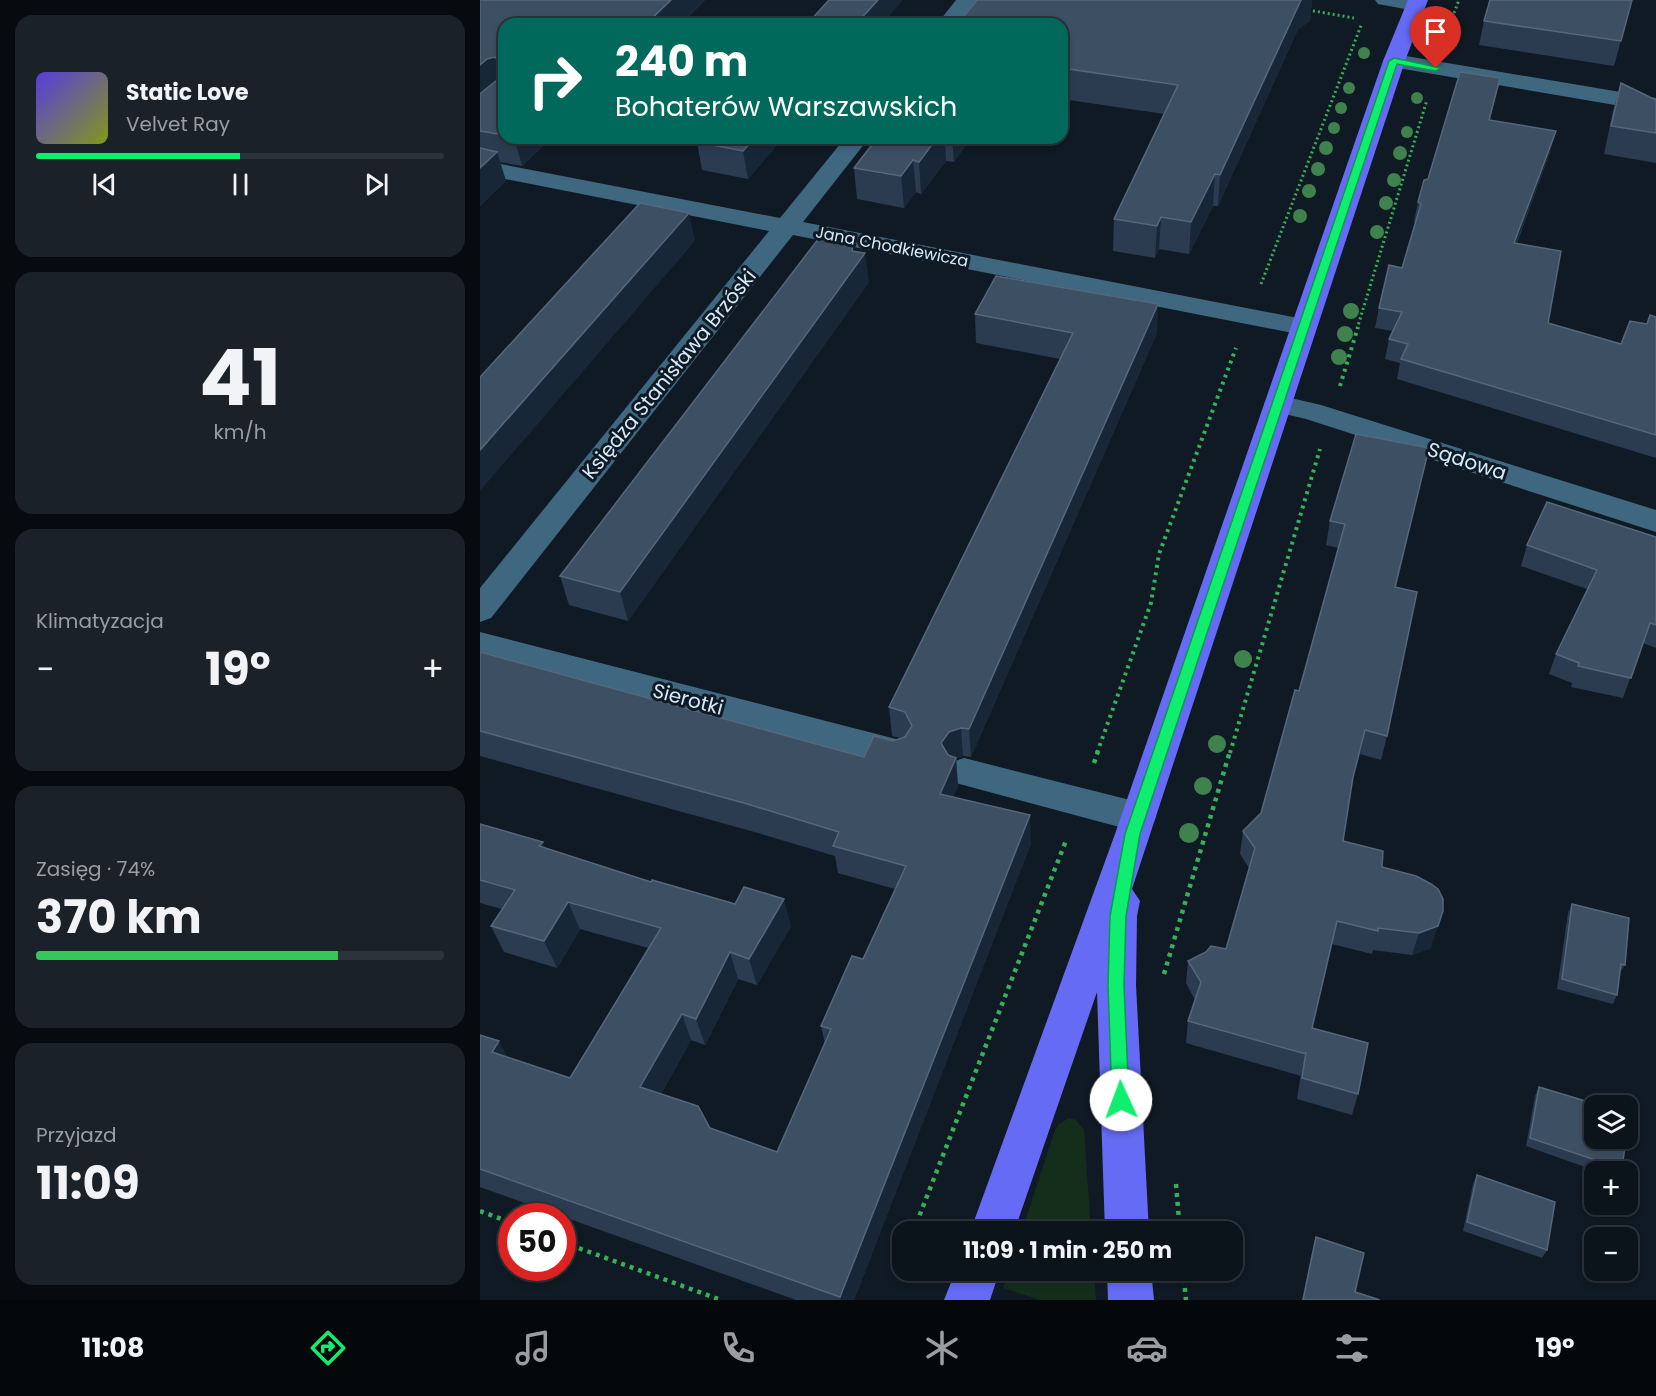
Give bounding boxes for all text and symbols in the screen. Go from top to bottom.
pin [1410,6,1461,68]
icon: arrive [1419,15,1452,48]
text: 240 m [615,32,748,91]
icon: right [516,42,594,120]
text: Static Love [126,77,249,108]
text: Bohaterów Warszawskich [615,88,957,125]
text: Velvet Ray [126,110,230,138]
icon: previous [88,168,121,201]
icon: pause [224,168,257,201]
icon: next [360,168,393,201]
street label: Jana Chodkiewicza [814,220,970,273]
street label: Księdza Stanisława Brzóski [575,263,763,485]
text: 41 [199,323,281,432]
text: km/h [213,418,267,446]
street label: Sądowa [1424,435,1510,487]
text: Klimatyzacja [36,607,164,635]
text: 19° [205,638,271,701]
text: − [36,646,54,693]
text: + [421,646,444,693]
street label: Sierotki [650,676,726,722]
text: Zasięg · 74% [36,855,155,883]
text: 370 km [36,886,202,949]
position arrow [1089,1068,1153,1132]
map controls [1584,1095,1638,1281]
button: layers [1584,1095,1638,1149]
text: Przyjazd [36,1121,117,1149]
text: 11:09 [36,1152,140,1215]
button: + [1584,1161,1638,1215]
speed limit sign: 50 [498,1203,576,1281]
button: − [1584,1227,1638,1281]
text: 11:09 · 1 min · 250 m [963,1235,1172,1266]
icon: directions [307,1327,349,1369]
icon: music [512,1327,554,1369]
icon: phone [717,1327,759,1369]
icon: climate [921,1327,963,1369]
icon: car [1126,1327,1168,1369]
icon: filters [1331,1327,1373,1369]
text: 11:08 [81,1329,144,1366]
text: 19° [1535,1329,1575,1366]

